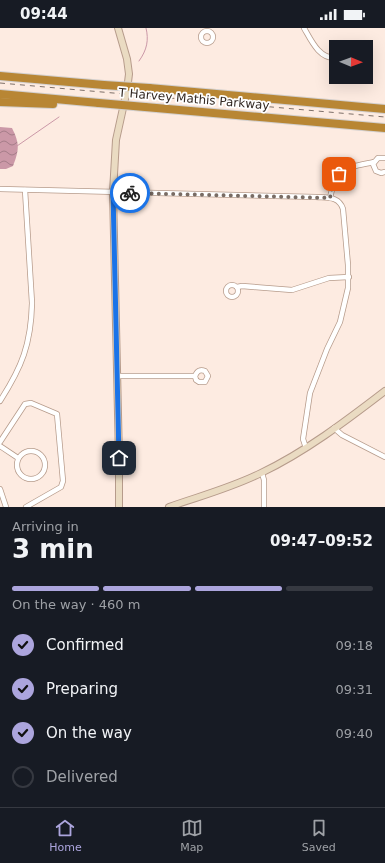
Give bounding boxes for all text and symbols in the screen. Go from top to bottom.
text: 09:44 [20,5,68,23]
north arrow [329,40,373,84]
map controls [329,40,373,84]
street label: T Harvey Mathis Parkway [117,85,270,113]
pin [322,157,356,191]
icon: bag [328,163,350,185]
courier [110,173,150,213]
icon: bike [119,182,141,204]
pin [102,441,136,475]
icon: home [108,447,130,469]
text: Arriving in [12,519,79,534]
text: 09:47–09:52 [270,532,373,550]
text: 3 min [12,534,94,564]
text: On the way · 460 m [12,597,140,612]
icon: check [12,634,34,656]
text: Confirmed [46,636,124,654]
text: 09:18 [336,638,373,653]
icon: check [12,678,34,700]
text: Preparing [46,680,118,698]
text: 09:31 [336,682,373,697]
icon: check [12,722,34,744]
text: On the way [46,724,132,742]
text: 09:40 [336,726,373,741]
text: Delivered [46,768,118,786]
tab: Home [49,817,82,854]
tab: Map [180,817,203,854]
tab: Saved [302,817,336,854]

